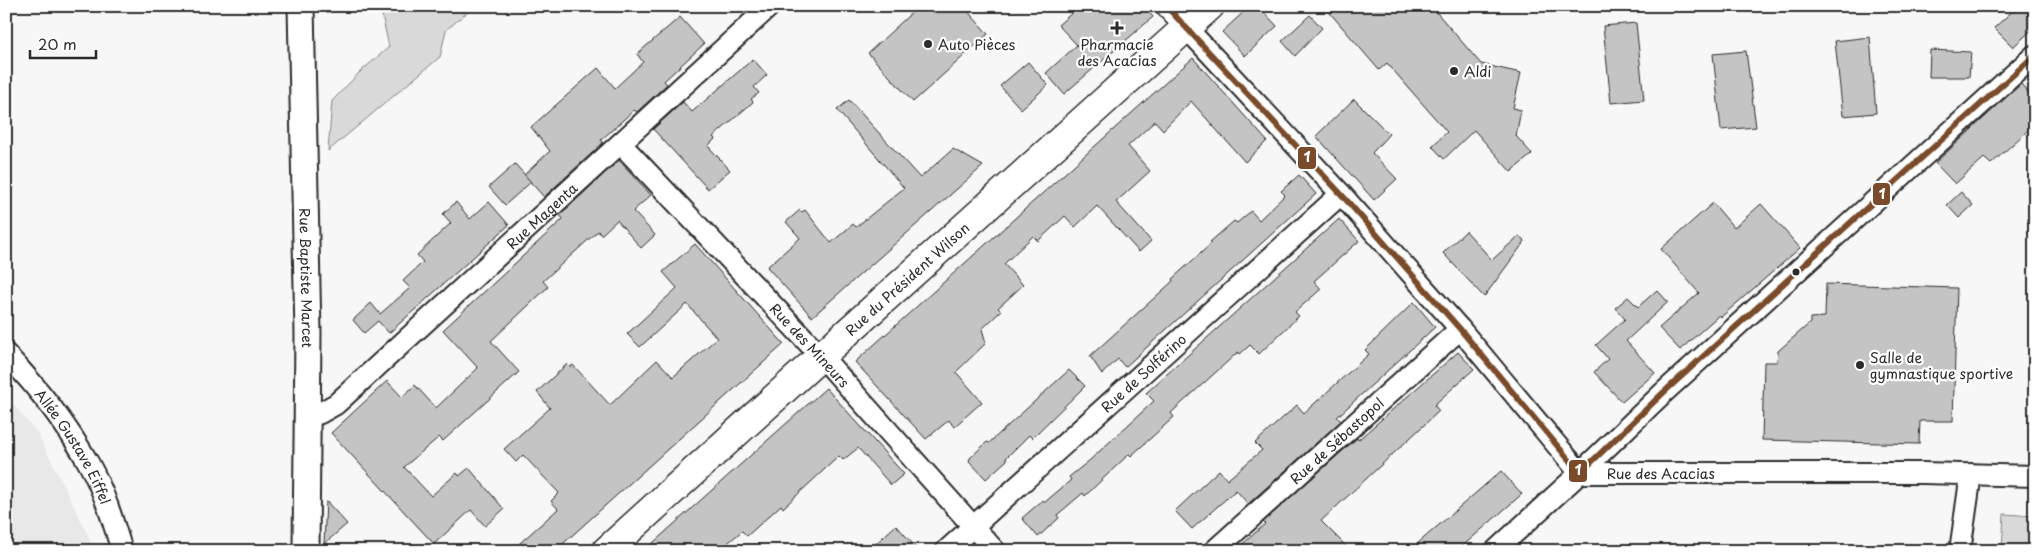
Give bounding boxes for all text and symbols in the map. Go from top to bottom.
marker: Pharmacie des Acacias [1111,22,1123,34]
scale bar [30,28,96,60]
text: 20 m [38,32,77,55]
place label: Auto Pièces [938,34,1015,55]
place label: Pharmacie des Acacias [1077,34,1157,71]
marker: Auto Pièces [922,38,934,50]
place label: Aldi [1464,61,1491,82]
marker: Aldi [1448,65,1460,77]
line badge: 1 [1297,146,1317,170]
text: 1 [1304,146,1311,167]
street label: Rue Magenta [501,177,582,253]
line badge: 1 [1872,182,1891,206]
text: 1 [1879,183,1886,204]
street label: Rue Baptiste Marcet [295,208,319,348]
street label: Rue du Président Wilson [840,217,974,340]
unlabelled marker [1791,267,1801,277]
street label: Rue des Mineurs [765,298,855,392]
street label: Rue de Solférino [1096,328,1191,417]
place label: Salle de gymnastique sportive [1870,347,2013,384]
marker: Salle de gymnastique sportive [1854,359,1866,371]
street label: Allée Gustave Eiffel [30,384,116,507]
street label: Rue de Sébastopol [1285,392,1388,489]
line badge: 1 [1568,459,1588,483]
text: 1 [1575,459,1582,480]
street label: Rue des Acacias [1607,463,1715,484]

